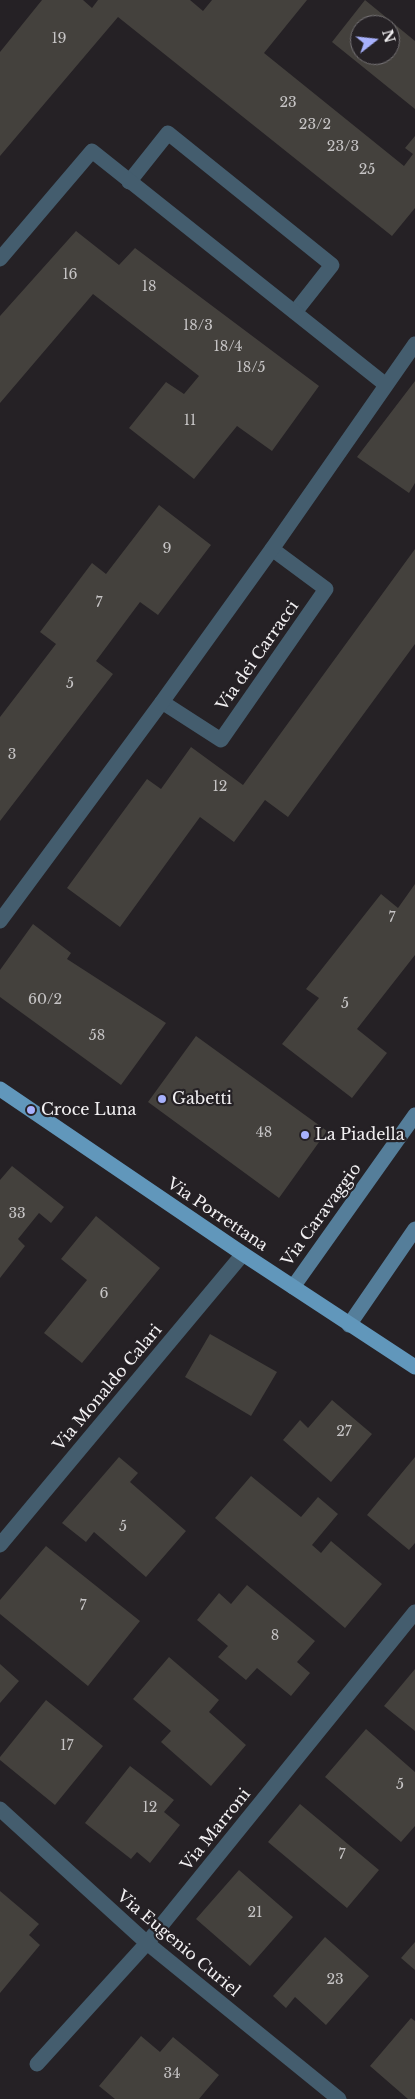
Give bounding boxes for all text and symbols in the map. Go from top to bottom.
north arrow [350,15,400,65]
text: N [378,27,399,45]
house number: 19 [51,31,67,47]
house number: 23 [279,95,297,111]
house number: 23/2 [299,117,331,133]
house number: 23/3 [327,139,359,155]
house number: 25 [359,162,375,178]
house number: 16 [62,267,78,283]
house number: 18 [142,279,156,295]
house number: 18/3 [183,318,213,334]
house number: 18/4 [213,339,243,355]
house number: 18/5 [237,360,265,376]
house number: 11 [184,413,196,429]
house number: 9 [162,541,172,557]
house number: 7 [95,595,103,611]
street label: Via dei Carracci [213,597,303,715]
house number: 5 [66,676,74,692]
house number: 3 [8,747,16,763]
house number: 12 [213,779,227,795]
house number: 7 [388,910,396,926]
house number: 60/2 [28,992,62,1008]
house number: 5 [341,996,349,1012]
house number: 58 [89,1028,105,1044]
place label: Gabetti [172,1089,232,1109]
marker: Gabetti [156,1093,168,1105]
place label: Croce Luna [41,1100,136,1120]
marker: Croce Luna [25,1104,37,1116]
house number: 48 [256,1125,272,1141]
place label: La Piadella [315,1125,405,1145]
marker: La Piadella [299,1129,311,1141]
street label: Via Caravaggio [278,1160,366,1270]
street label: Via Porrettana [163,1174,271,1256]
house number: 33 [8,1206,26,1222]
house number: 6 [99,1286,109,1302]
street label: Via Monaldo Calari [50,1321,166,1455]
house number: 27 [336,1424,352,1440]
house number: 5 [119,1519,127,1535]
house number: 7 [79,1598,87,1614]
house number: 8 [271,1628,279,1644]
house number: 17 [60,1738,74,1754]
house number: 5 [396,1777,404,1793]
street label: Via Marroni [177,1785,255,1875]
house number: 12 [143,1800,157,1816]
house number: 7 [338,1847,346,1863]
street label: Via Eugenio Curiel [113,1887,243,2001]
house number: 21 [248,1905,262,1921]
house number: 23 [326,1972,344,1988]
house number: 34 [164,2066,180,2082]

